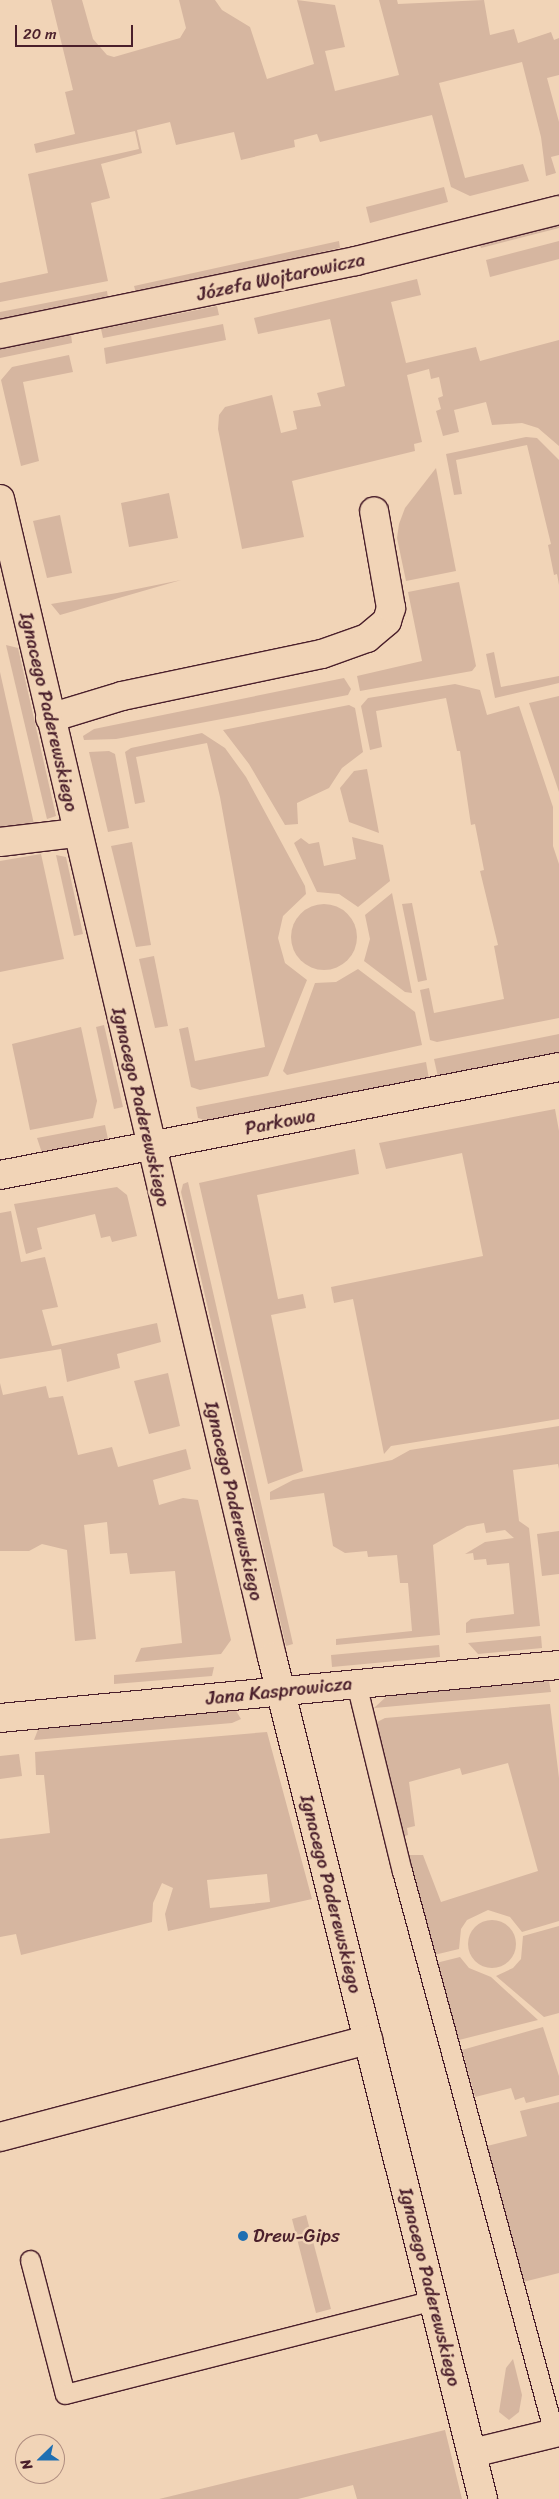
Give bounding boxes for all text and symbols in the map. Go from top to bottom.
scale bar [18,15,135,47]
text: 20 m [23,21,57,47]
street label: Józefa Wojtarowicza [195,248,367,306]
street label: Ignacego Paderewskiego [15,610,83,814]
street label: Ignacego Paderewskiego [107,1005,175,1209]
street label: Parkowa [243,1104,317,1140]
street label: Ignacego Paderewskiego [200,1399,268,1603]
street label: Jana Kasprowicza [205,1672,353,1710]
street label: Ignacego Paderewskiego [295,1792,367,1996]
street label: Ignacego Paderewskiego [394,2185,466,2389]
place label: Drew-Gips [253,2225,340,2247]
marker: Drew-Gips [237,2230,249,2242]
north arrow [15,2434,65,2484]
text: N [13,2455,40,2474]

